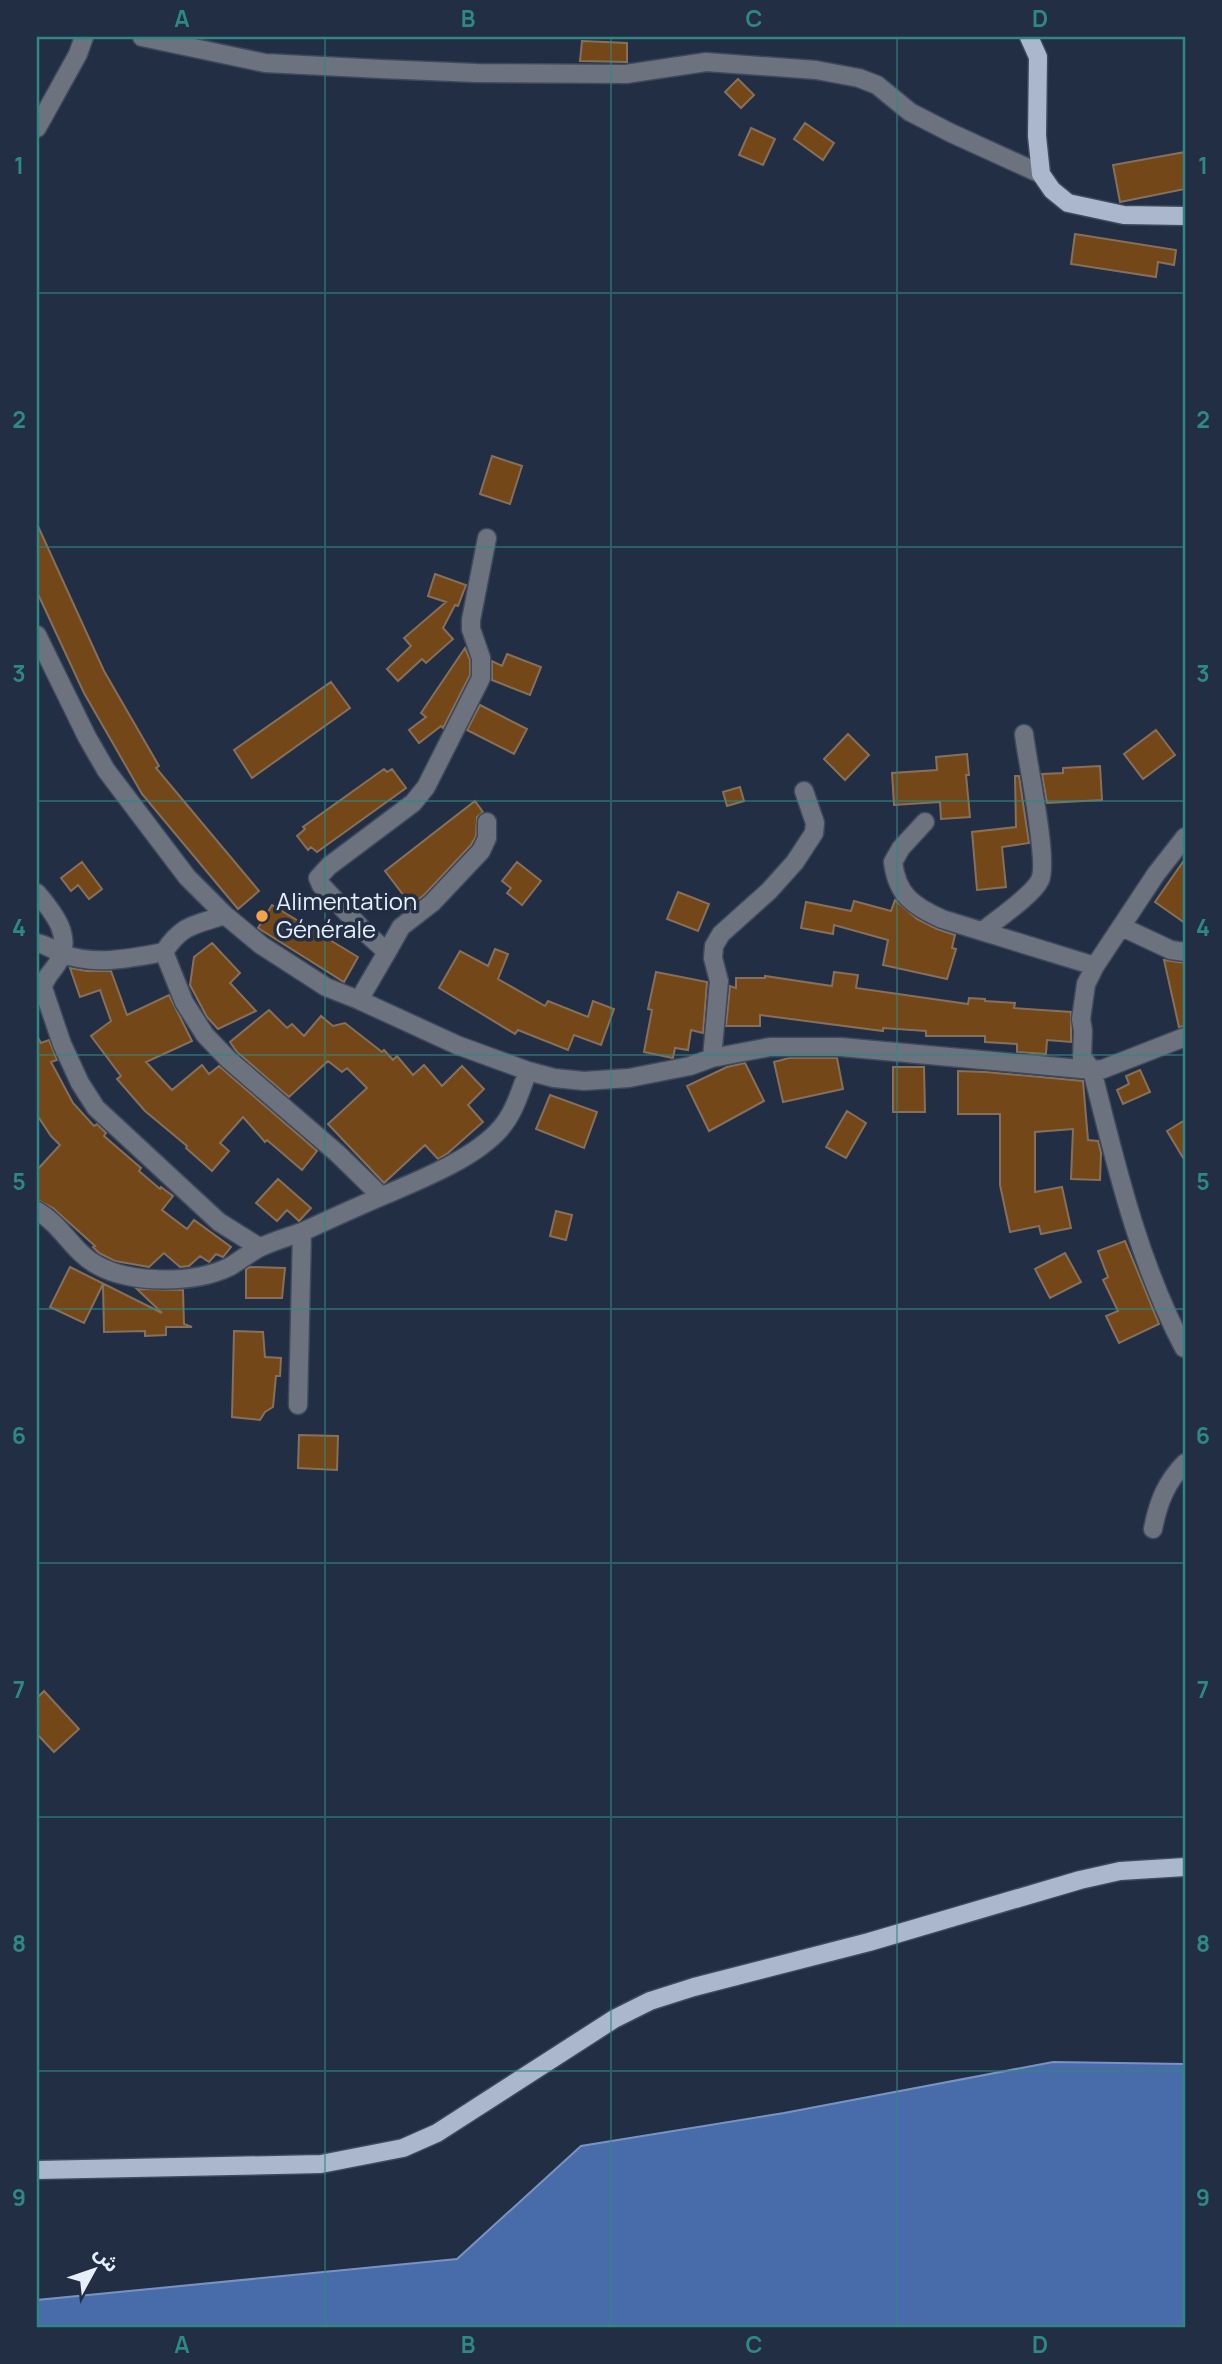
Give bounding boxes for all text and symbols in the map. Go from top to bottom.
text: A [174,2,190,34]
text: B [461,2,475,34]
text: C [746,2,763,34]
text: D [1032,2,1048,34]
text: 1 [14,149,24,181]
text: 1 [1198,149,1208,181]
text: 2 [12,403,26,435]
text: 2 [1196,403,1210,435]
text: 3 [12,657,26,689]
text: 3 [1196,657,1210,689]
place label: Alimentation Générale [276,884,417,945]
marker: Alimentation Générale [254,908,270,924]
text: 4 [12,911,26,943]
text: 4 [1196,911,1210,943]
text: 5 [12,1165,26,1197]
text: 5 [1196,1165,1210,1197]
text: 6 [12,1419,26,1451]
text: 6 [1196,1419,1210,1451]
text: 7 [13,1673,25,1705]
text: 7 [1197,1673,1209,1705]
text: 8 [12,1927,26,1959]
text: 8 [1196,1927,1210,1959]
text: 9 [12,2181,26,2213]
text: 9 [1196,2181,1210,2213]
north arrow [60,2234,130,2304]
text: ش [89,2241,125,2277]
text: A [174,2328,190,2360]
text: B [461,2328,475,2360]
text: C [746,2328,763,2360]
text: D [1032,2328,1048,2360]

